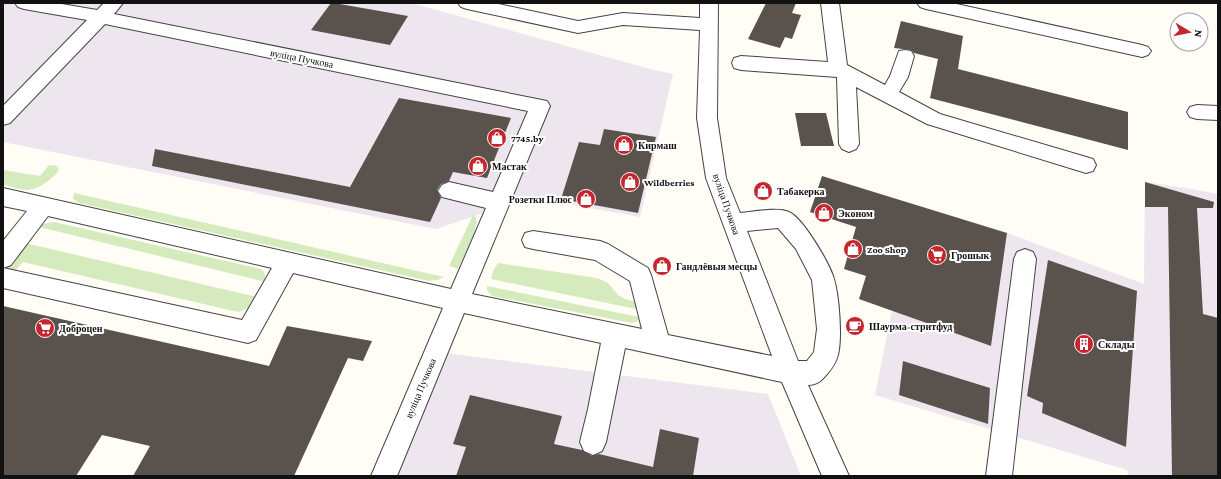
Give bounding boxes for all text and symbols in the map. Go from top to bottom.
north arrow [1169,12,1209,52]
text: N [1192,29,1205,39]
street label: вуліца Пучкова [269,47,335,70]
shop icon: 7745.by [486,127,508,149]
place label: 7745.by [511,133,543,144]
shop icon: Кирмаш [613,134,635,156]
place label: Кирмаш [638,140,677,151]
shop icon: Мастак [467,155,489,177]
place label: Мастак [492,161,527,172]
shop icon: Wildberries [619,171,641,193]
street label: вуліца Пучкова [711,172,742,237]
place label: Wildberries [643,177,694,188]
shop icon: Табакерка [752,180,774,202]
place label: Табакерка [777,186,825,197]
shop icon: Розетки Плюс [575,188,597,210]
place label: Розетки Плюс [509,194,573,205]
shop icon: Эконом [813,202,835,224]
place label: Эконом [838,208,873,219]
shop icon: Zoo Shop [842,238,864,260]
place label: Zoo Shop [867,244,907,255]
supermarket icon: Грошык [926,244,948,266]
place label: Грошык [951,250,990,261]
shop icon: Гандлёвыя месцы [651,255,673,277]
place label: Гандлёвыя месцы [676,261,757,272]
cafe icon: Шаурма-стритфуд [844,315,866,337]
supermarket icon: Доброцен [34,317,56,339]
place label: Шаурма-стритфуд [869,321,952,332]
place label: Доброцен [59,323,103,334]
building icon: Склады [1073,333,1095,355]
place label: Склады [1098,339,1135,350]
street label: вуліца Пучкова [403,356,438,420]

